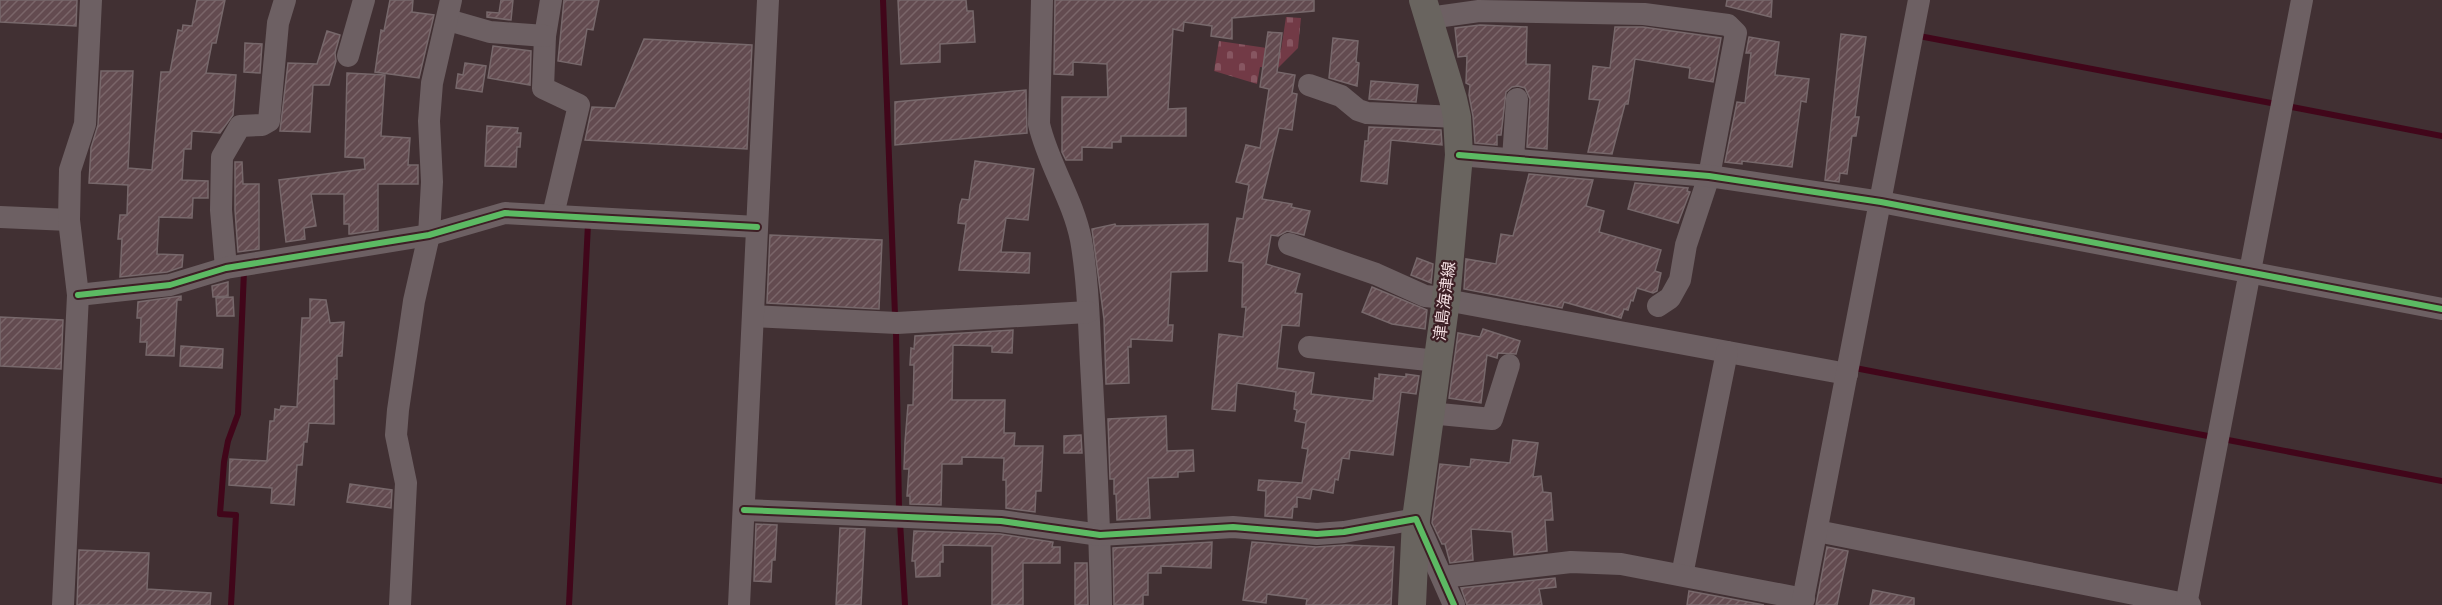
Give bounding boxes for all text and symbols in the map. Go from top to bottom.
street label: 津島海津線 [1429,260,1459,342]

